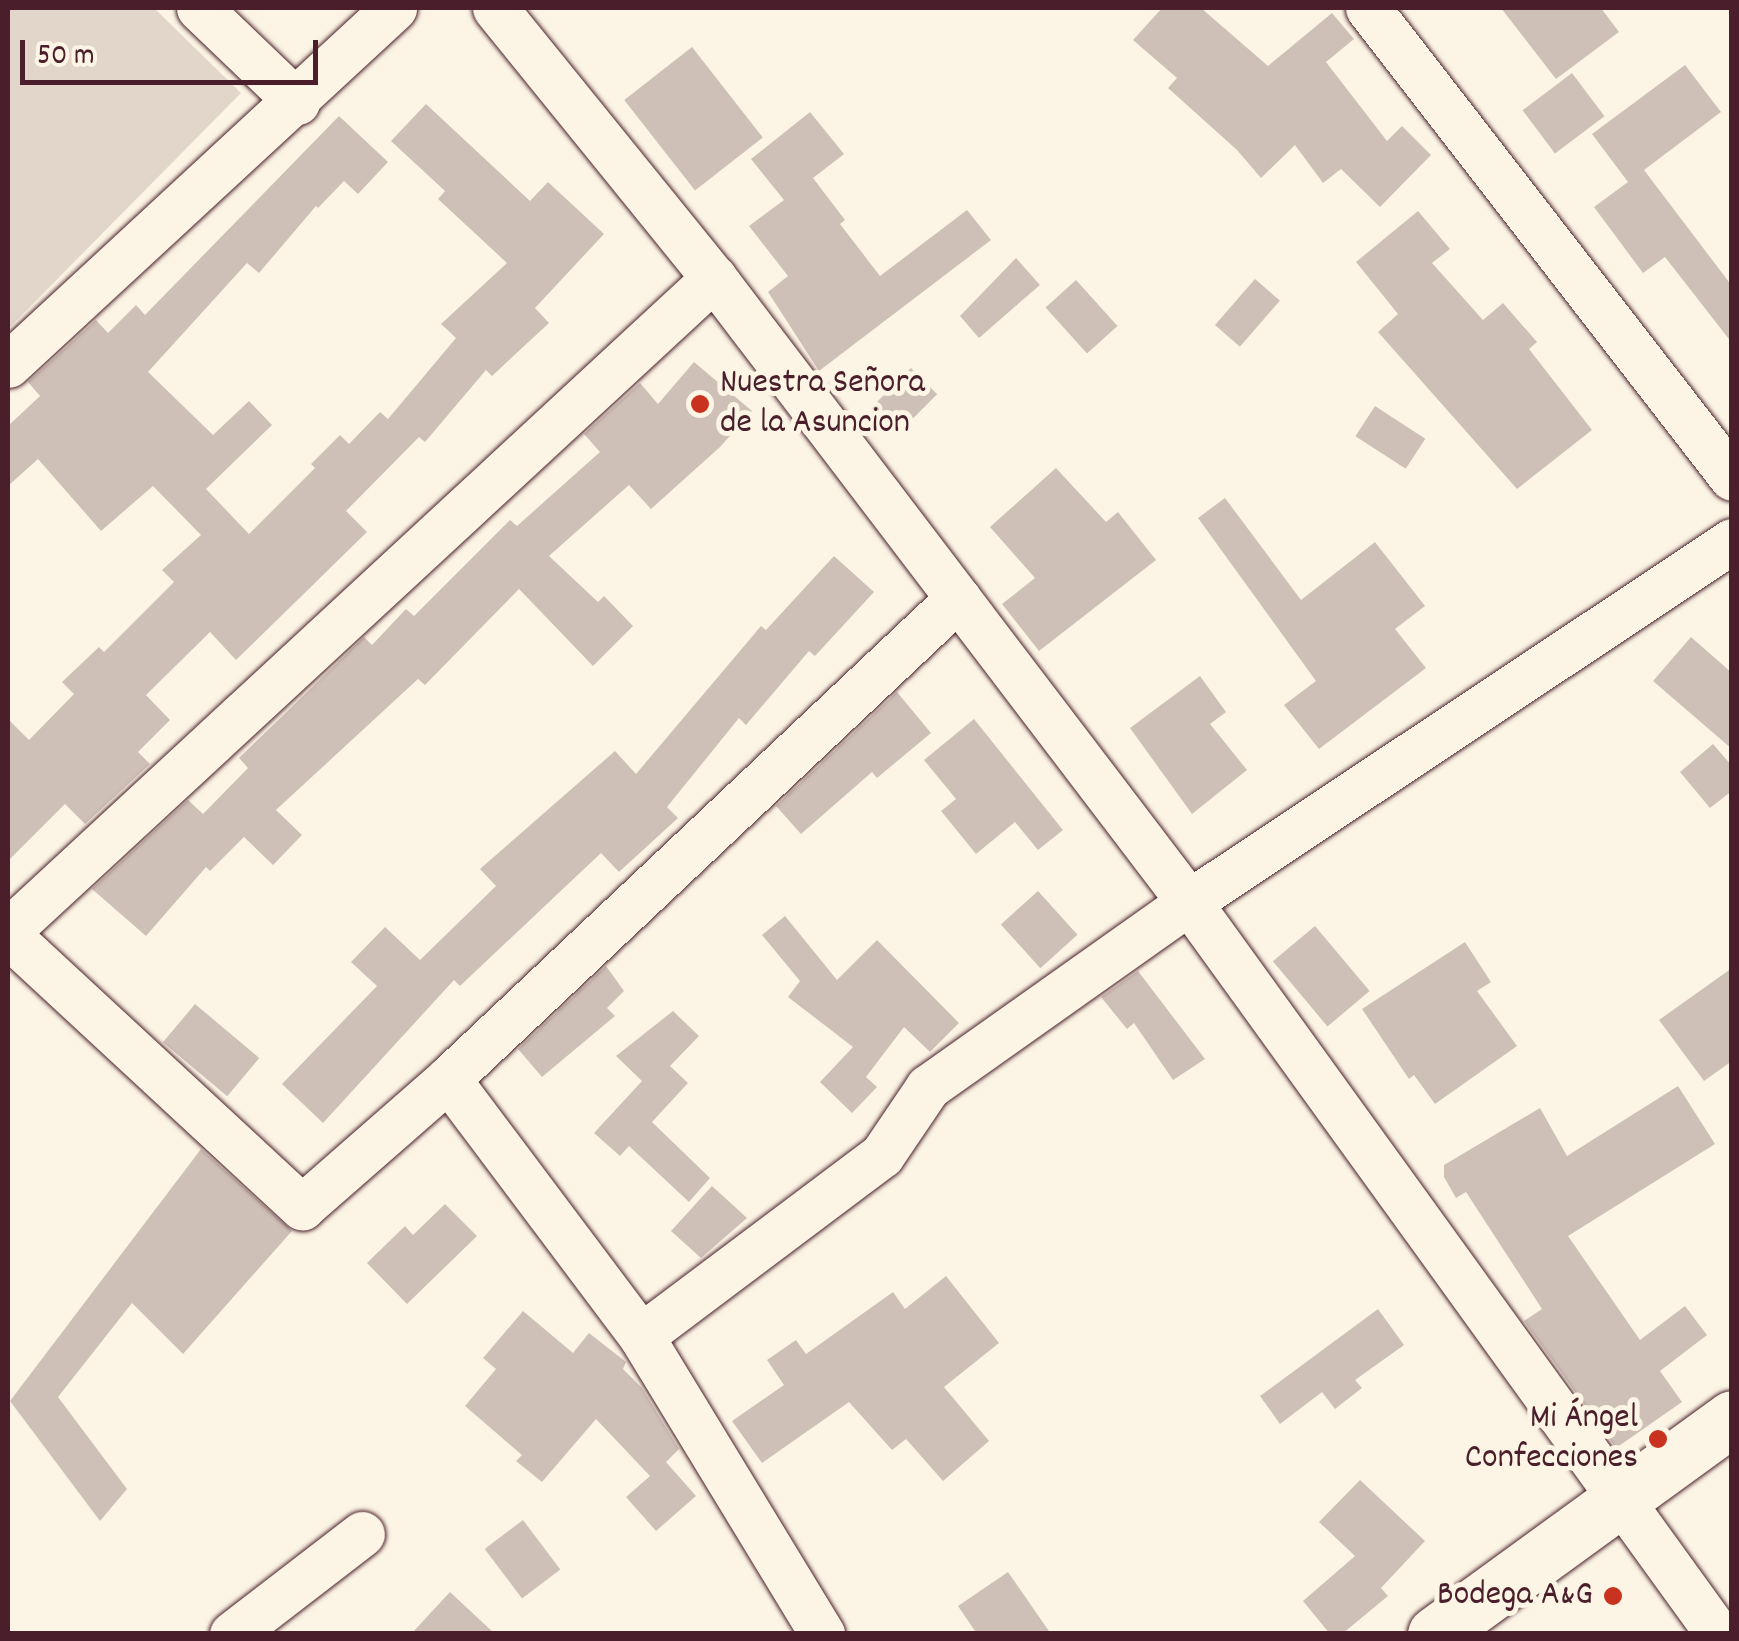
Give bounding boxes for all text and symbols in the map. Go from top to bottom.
scale bar [25,20,322,82]
text: 50 m [37,36,95,79]
place label: Nuestra Señora de la Asuncion [720,363,925,445]
marker: Nuestra Señora de la Asuncion [689,393,711,415]
place label: Mi Ángel Confecciones [1465,1398,1638,1480]
marker: Mi Ángel Confecciones [1647,1428,1669,1450]
place label: Bodega A&G [1437,1575,1593,1617]
marker: Bodega A&G [1602,1585,1624,1607]

